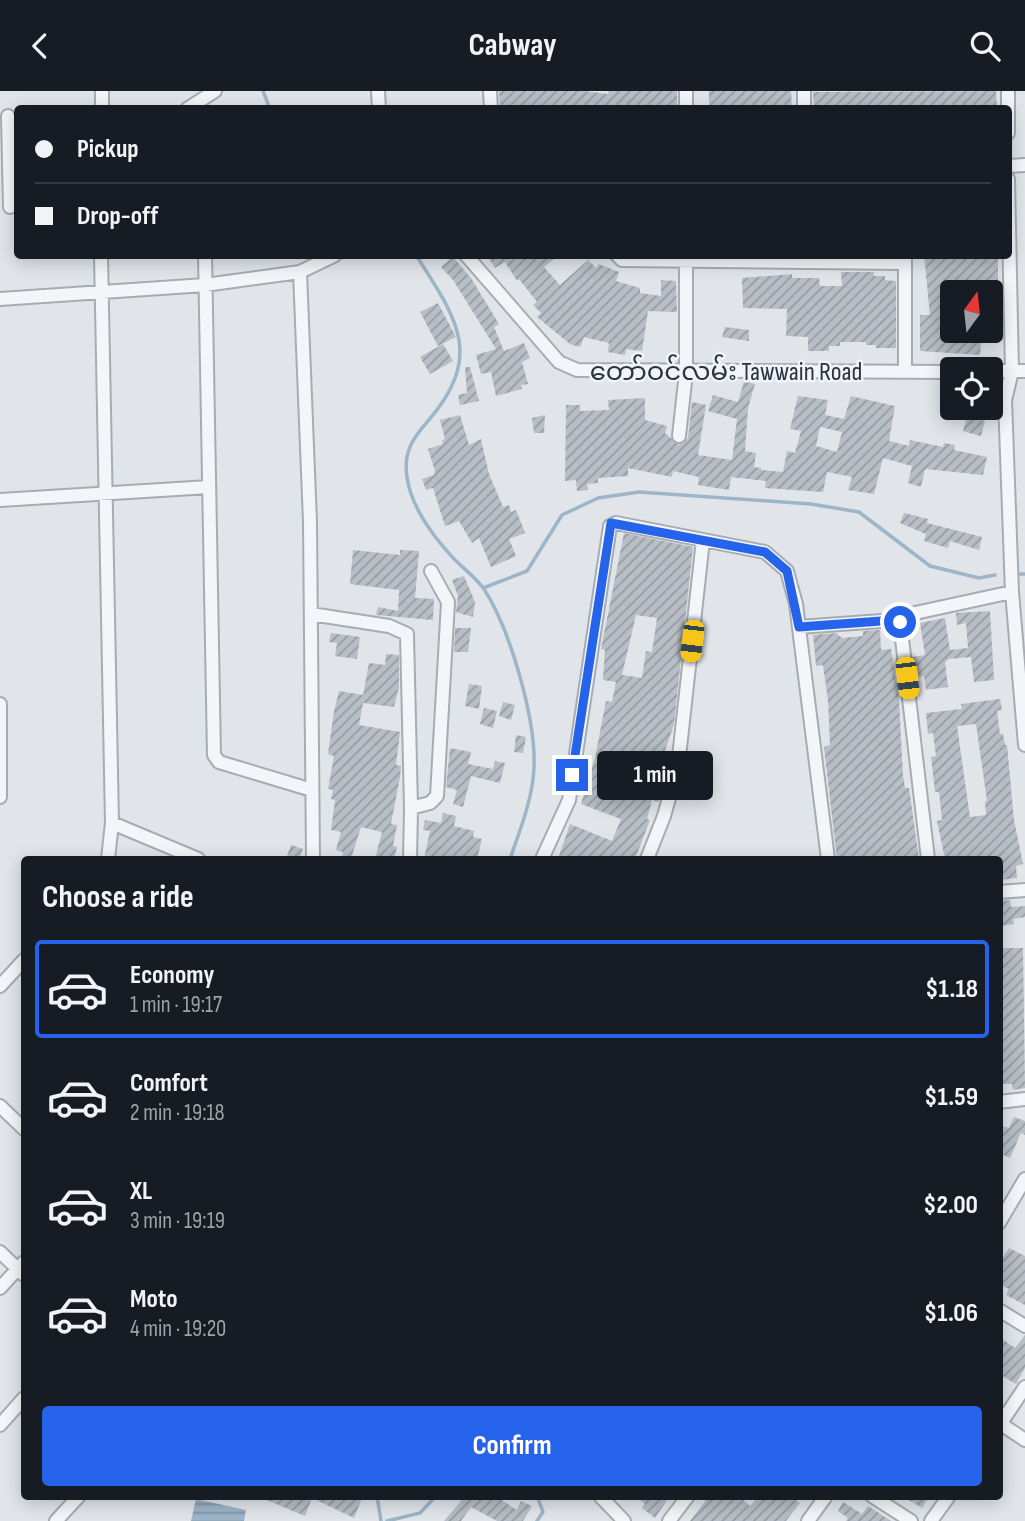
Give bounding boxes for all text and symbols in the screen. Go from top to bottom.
text: Cabway [468,26,557,65]
icon: back [21,27,59,65]
icon: search [966,27,1004,65]
text: Pickup [77,134,139,165]
text: Drop-off [77,201,158,232]
north arrow [940,280,1003,343]
map controls [940,280,1003,420]
street label: တော်ဝင်လမ်း Tawwain Road [590,354,862,388]
button: locate [940,357,1003,420]
route start [884,606,916,638]
car [680,619,705,663]
car [895,656,920,700]
callout: 1 min [596,751,712,799]
route end [556,759,588,791]
text: 1 min [634,761,676,789]
text: Choose a ride [42,878,194,917]
icon: car [46,958,109,1021]
text: Economy [130,960,214,991]
text: $1.18 [925,974,978,1005]
text: 1 min · 19:17 [130,991,222,1019]
icon: car [46,1066,109,1129]
text: Comfort [130,1068,208,1099]
text: $1.59 [924,1082,978,1113]
text: 2 min · 19:18 [130,1099,225,1127]
icon: car [46,1174,109,1237]
text: XL [130,1176,152,1207]
text: $2.00 [923,1190,978,1221]
text: 3 min · 19:19 [130,1207,225,1235]
icon: car [46,1282,109,1345]
text: Moto [130,1284,178,1315]
text: $1.06 [924,1298,978,1329]
text: 4 min · 19:20 [130,1315,226,1343]
button: Confirm [42,1406,982,1486]

